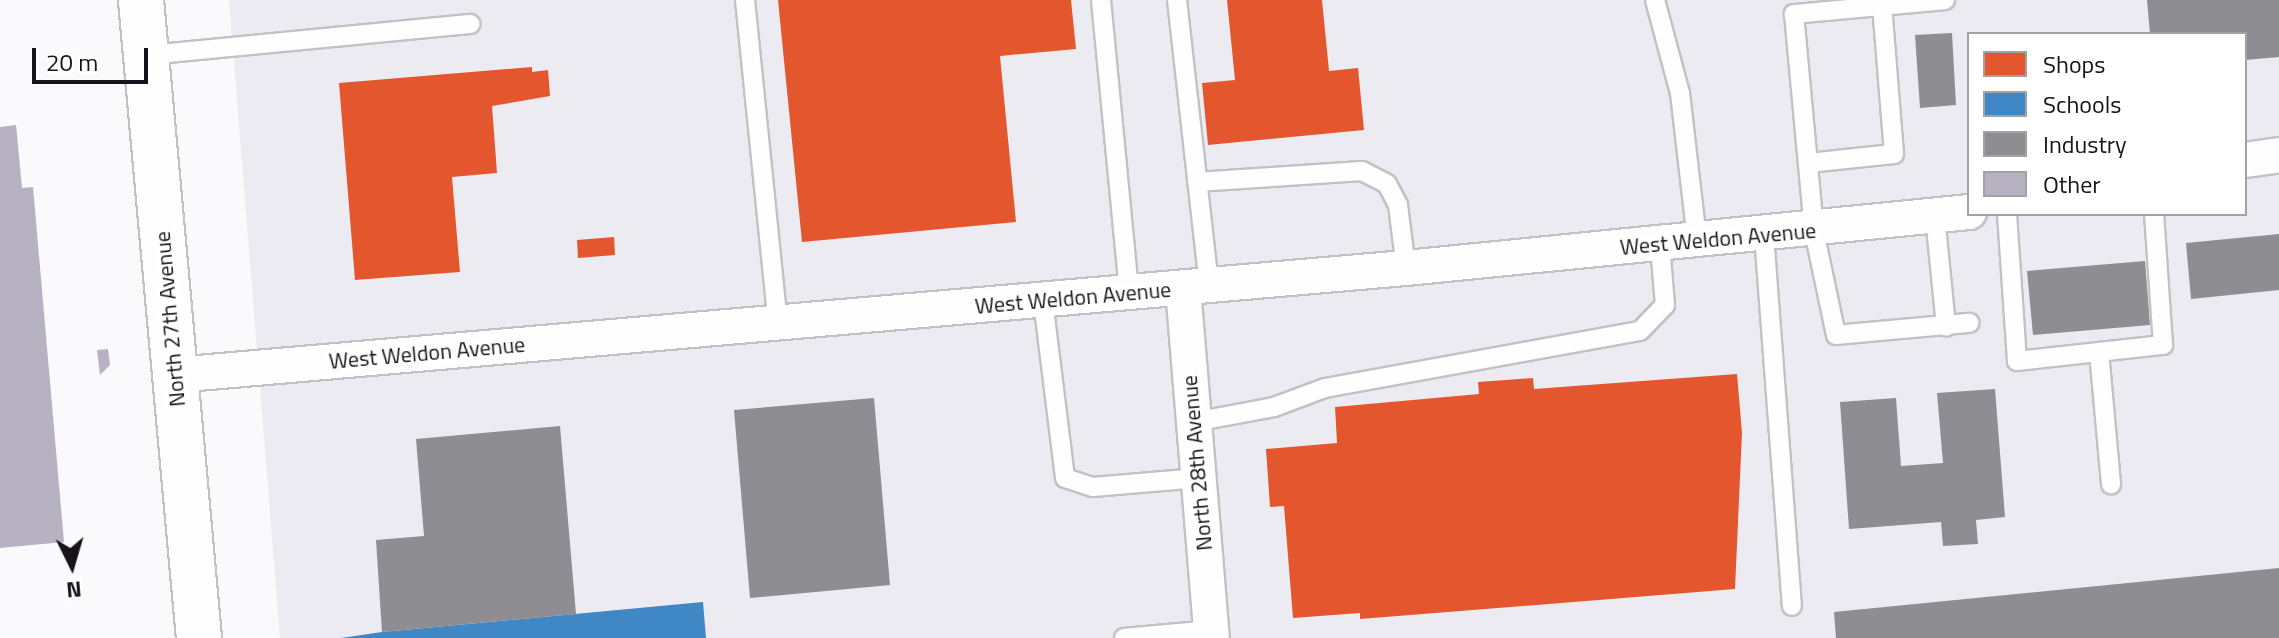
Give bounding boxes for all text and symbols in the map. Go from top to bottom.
scale bar [36,32,152,82]
legend [1967,32,2247,216]
text: 20 m [46,44,98,80]
text: Shops [2043,46,2105,82]
text: Schools [2043,86,2121,122]
text: Industry [2043,126,2127,162]
text: Other [2043,166,2101,202]
street label: West Weldon Avenue [1619,217,1817,261]
street label: North 27th Avenue [149,230,191,408]
street label: West Weldon Avenue [974,276,1172,320]
street label: West Weldon Avenue [328,331,526,375]
street label: North 28th Avenue [1176,374,1218,552]
north arrow [32,526,112,606]
text: N [65,572,83,608]

